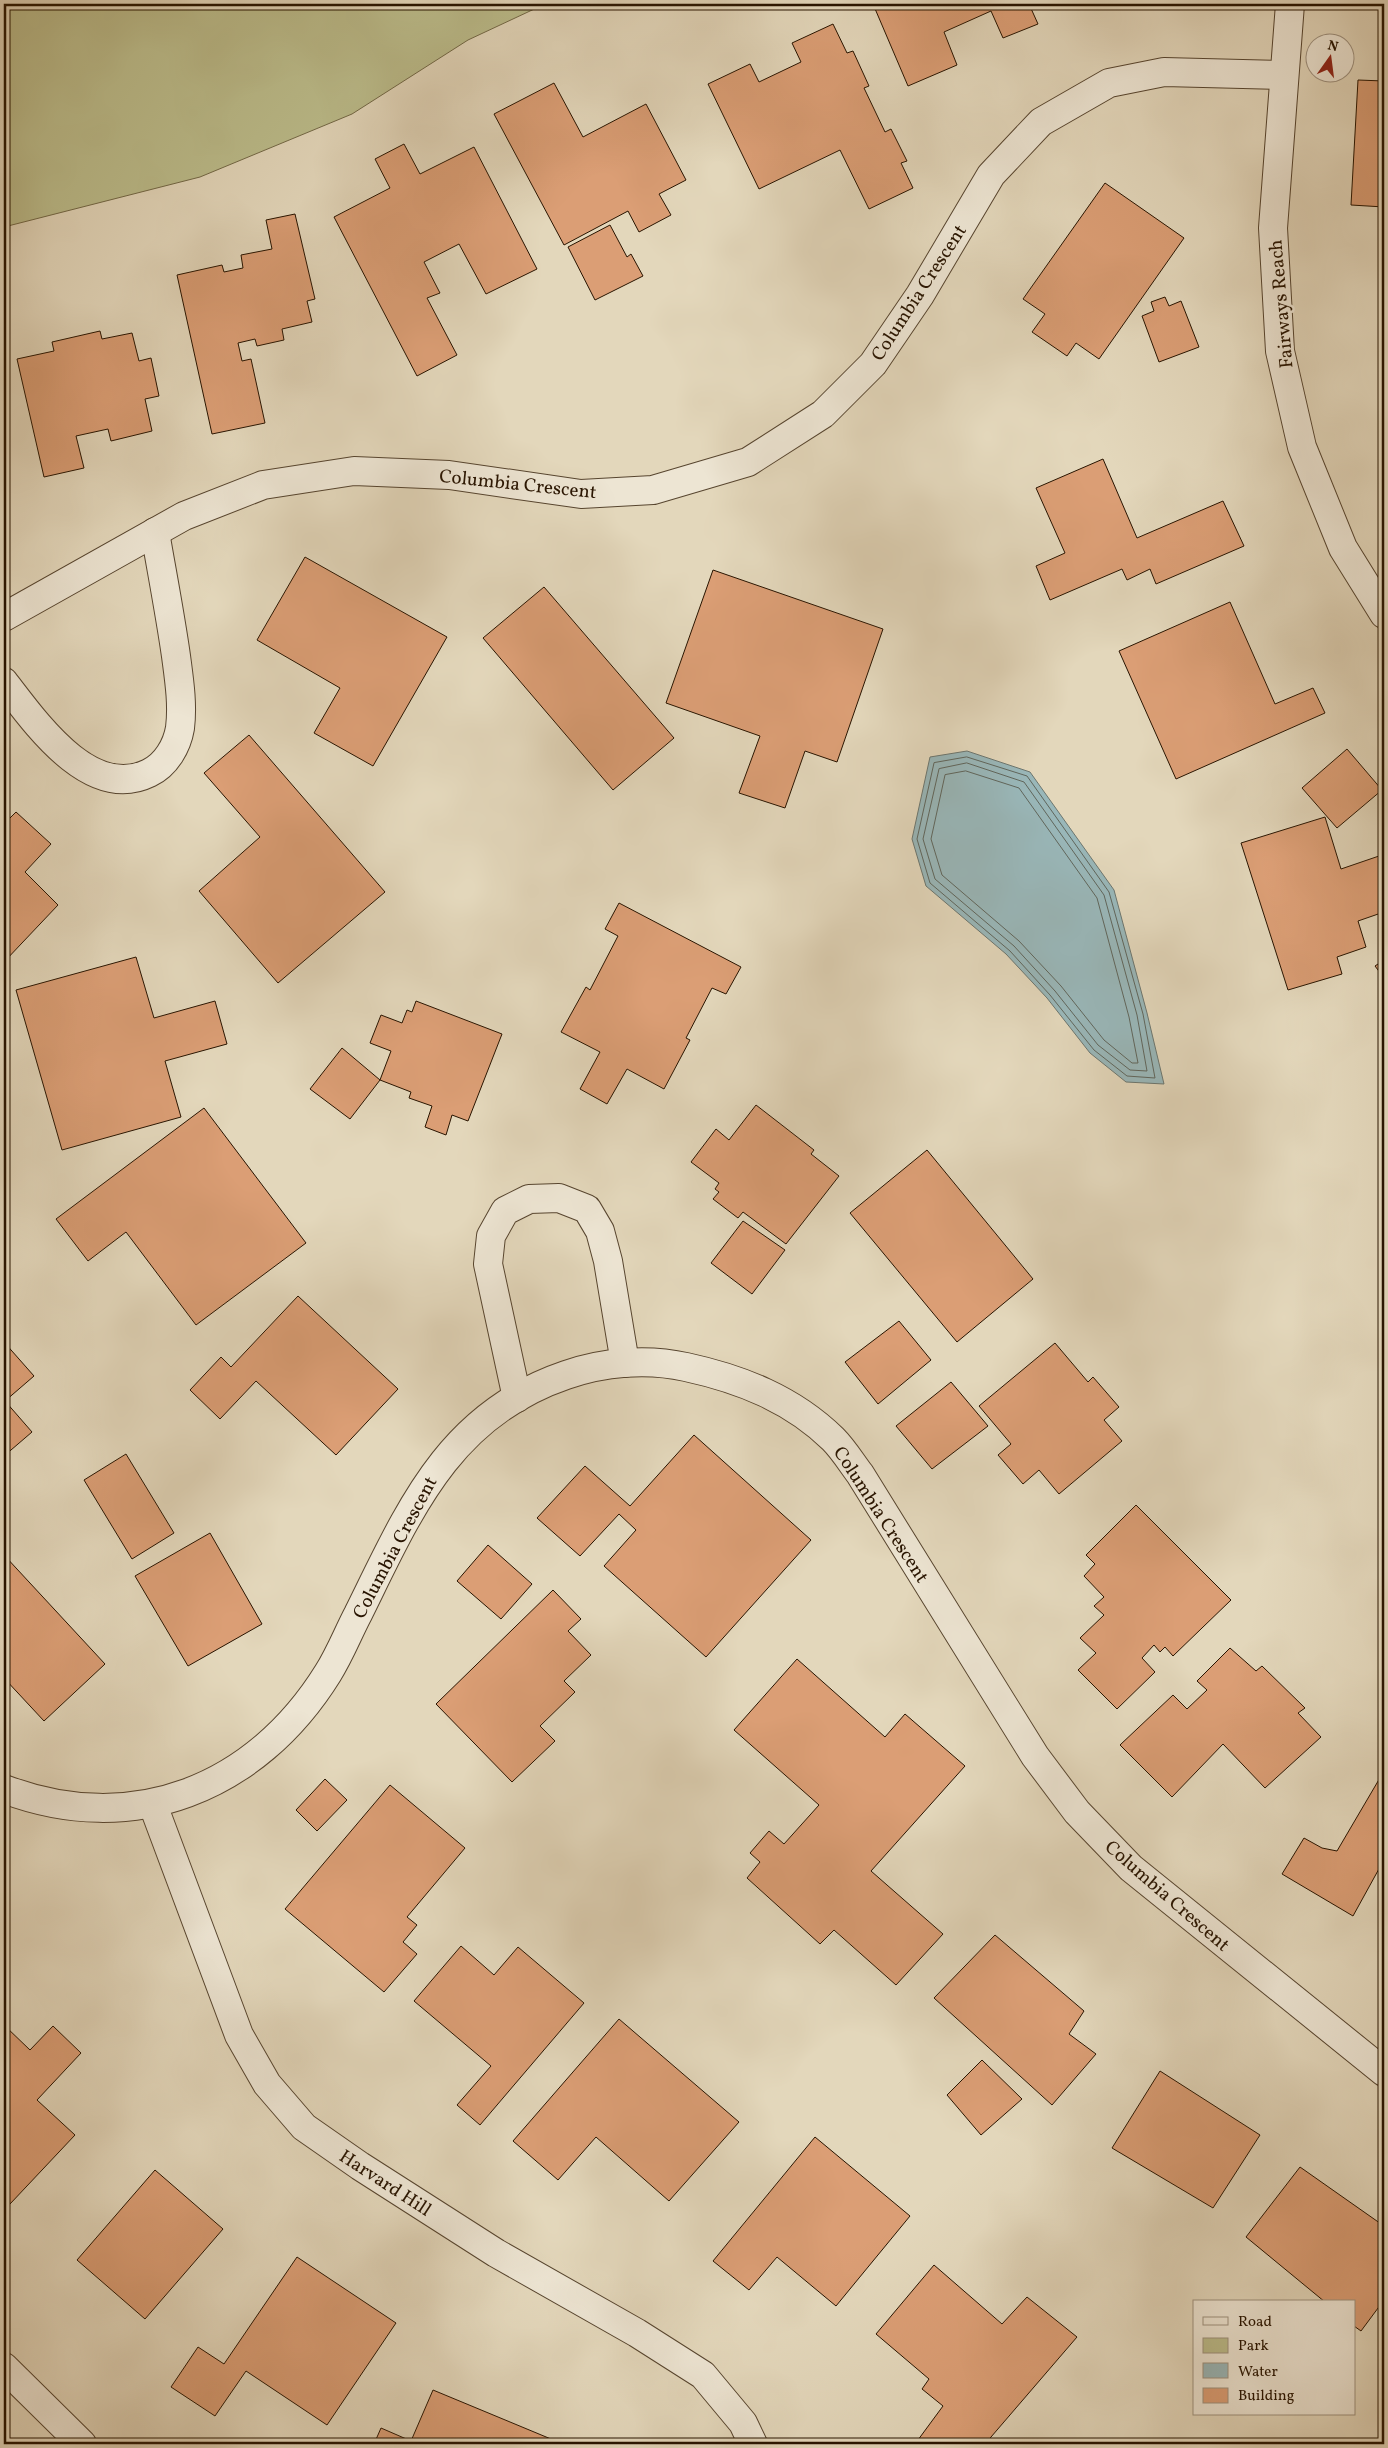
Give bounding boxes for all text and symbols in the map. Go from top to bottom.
north arrow [1306,32,1356,82]
text: N [1326,36,1340,57]
street label: Columbia Crescent [866,220,974,366]
street label: Fairways Reach [1263,238,1301,369]
street label: Columbia Crescent [438,464,598,506]
street label: Columbia Crescent [826,1442,934,1589]
street label: Columbia Crescent [347,1472,444,1624]
street label: Columbia Crescent [1099,1835,1235,1958]
street label: Harvard Hill [334,2144,436,2223]
legend [1193,2300,1356,2416]
text: Road [1238,2312,1272,2333]
text: Park [1238,2336,1269,2357]
text: Water [1238,2362,1278,2383]
text: Building [1238,2386,1295,2407]

